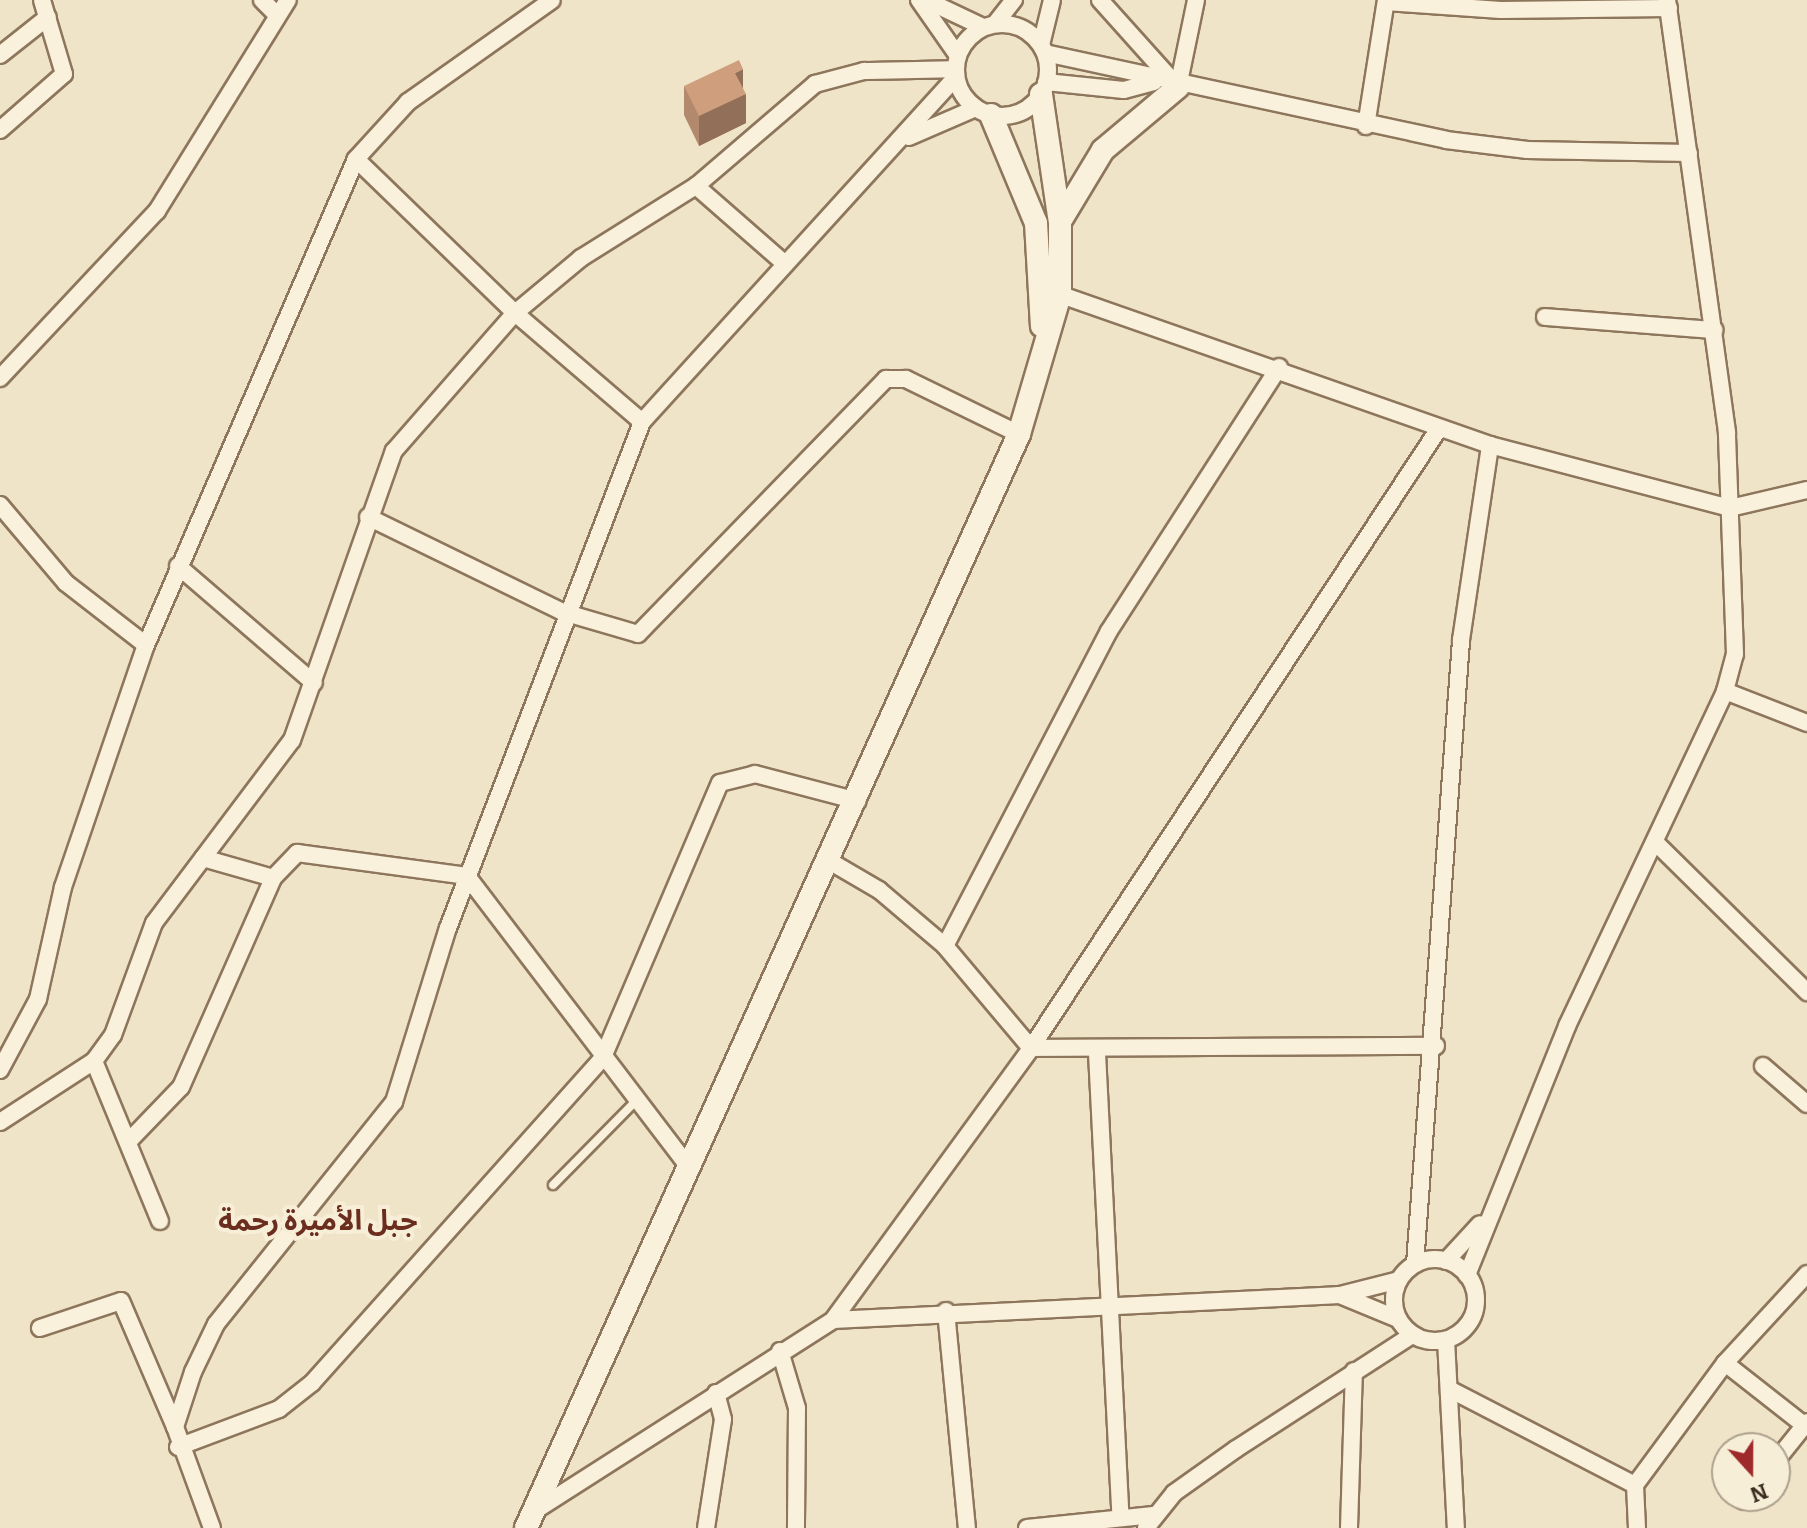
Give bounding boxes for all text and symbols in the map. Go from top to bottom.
district label: جبل الأميرة رحمة [218,1204,418,1238]
north arrow [1711,1432,1791,1512]
text: N [1746,1477,1772,1509]

